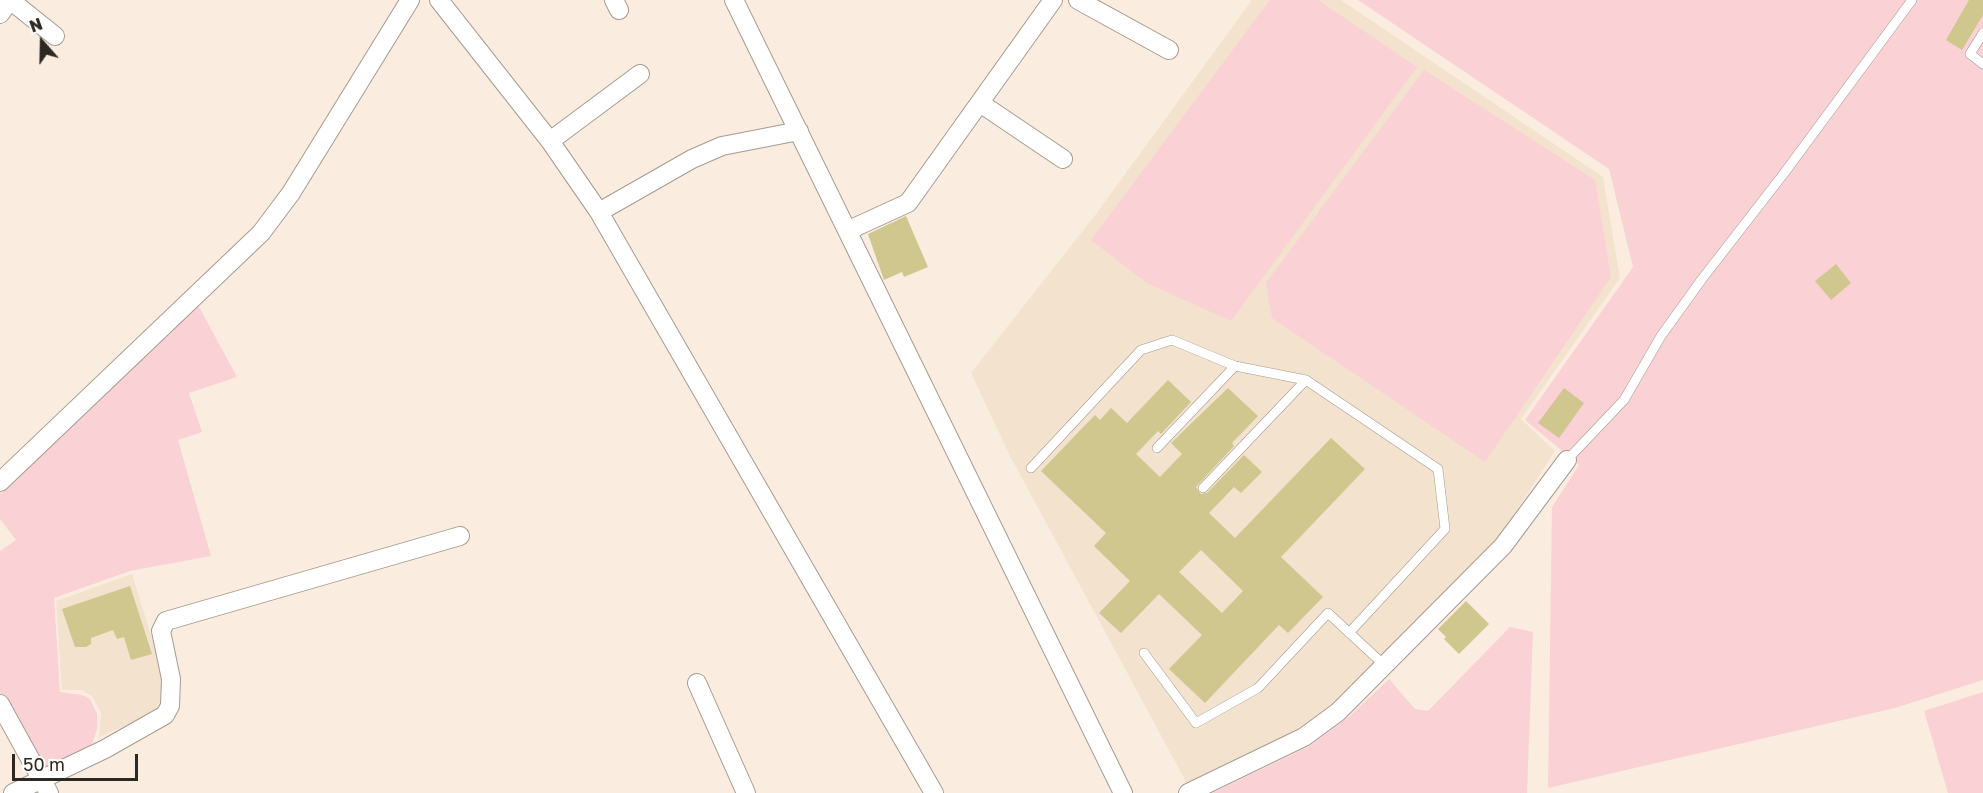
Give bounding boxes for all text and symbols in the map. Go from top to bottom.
north arrow [12,12,72,72]
text: N [27,14,45,37]
scale bar [15,742,141,780]
text: 50 m [23,753,65,775]

